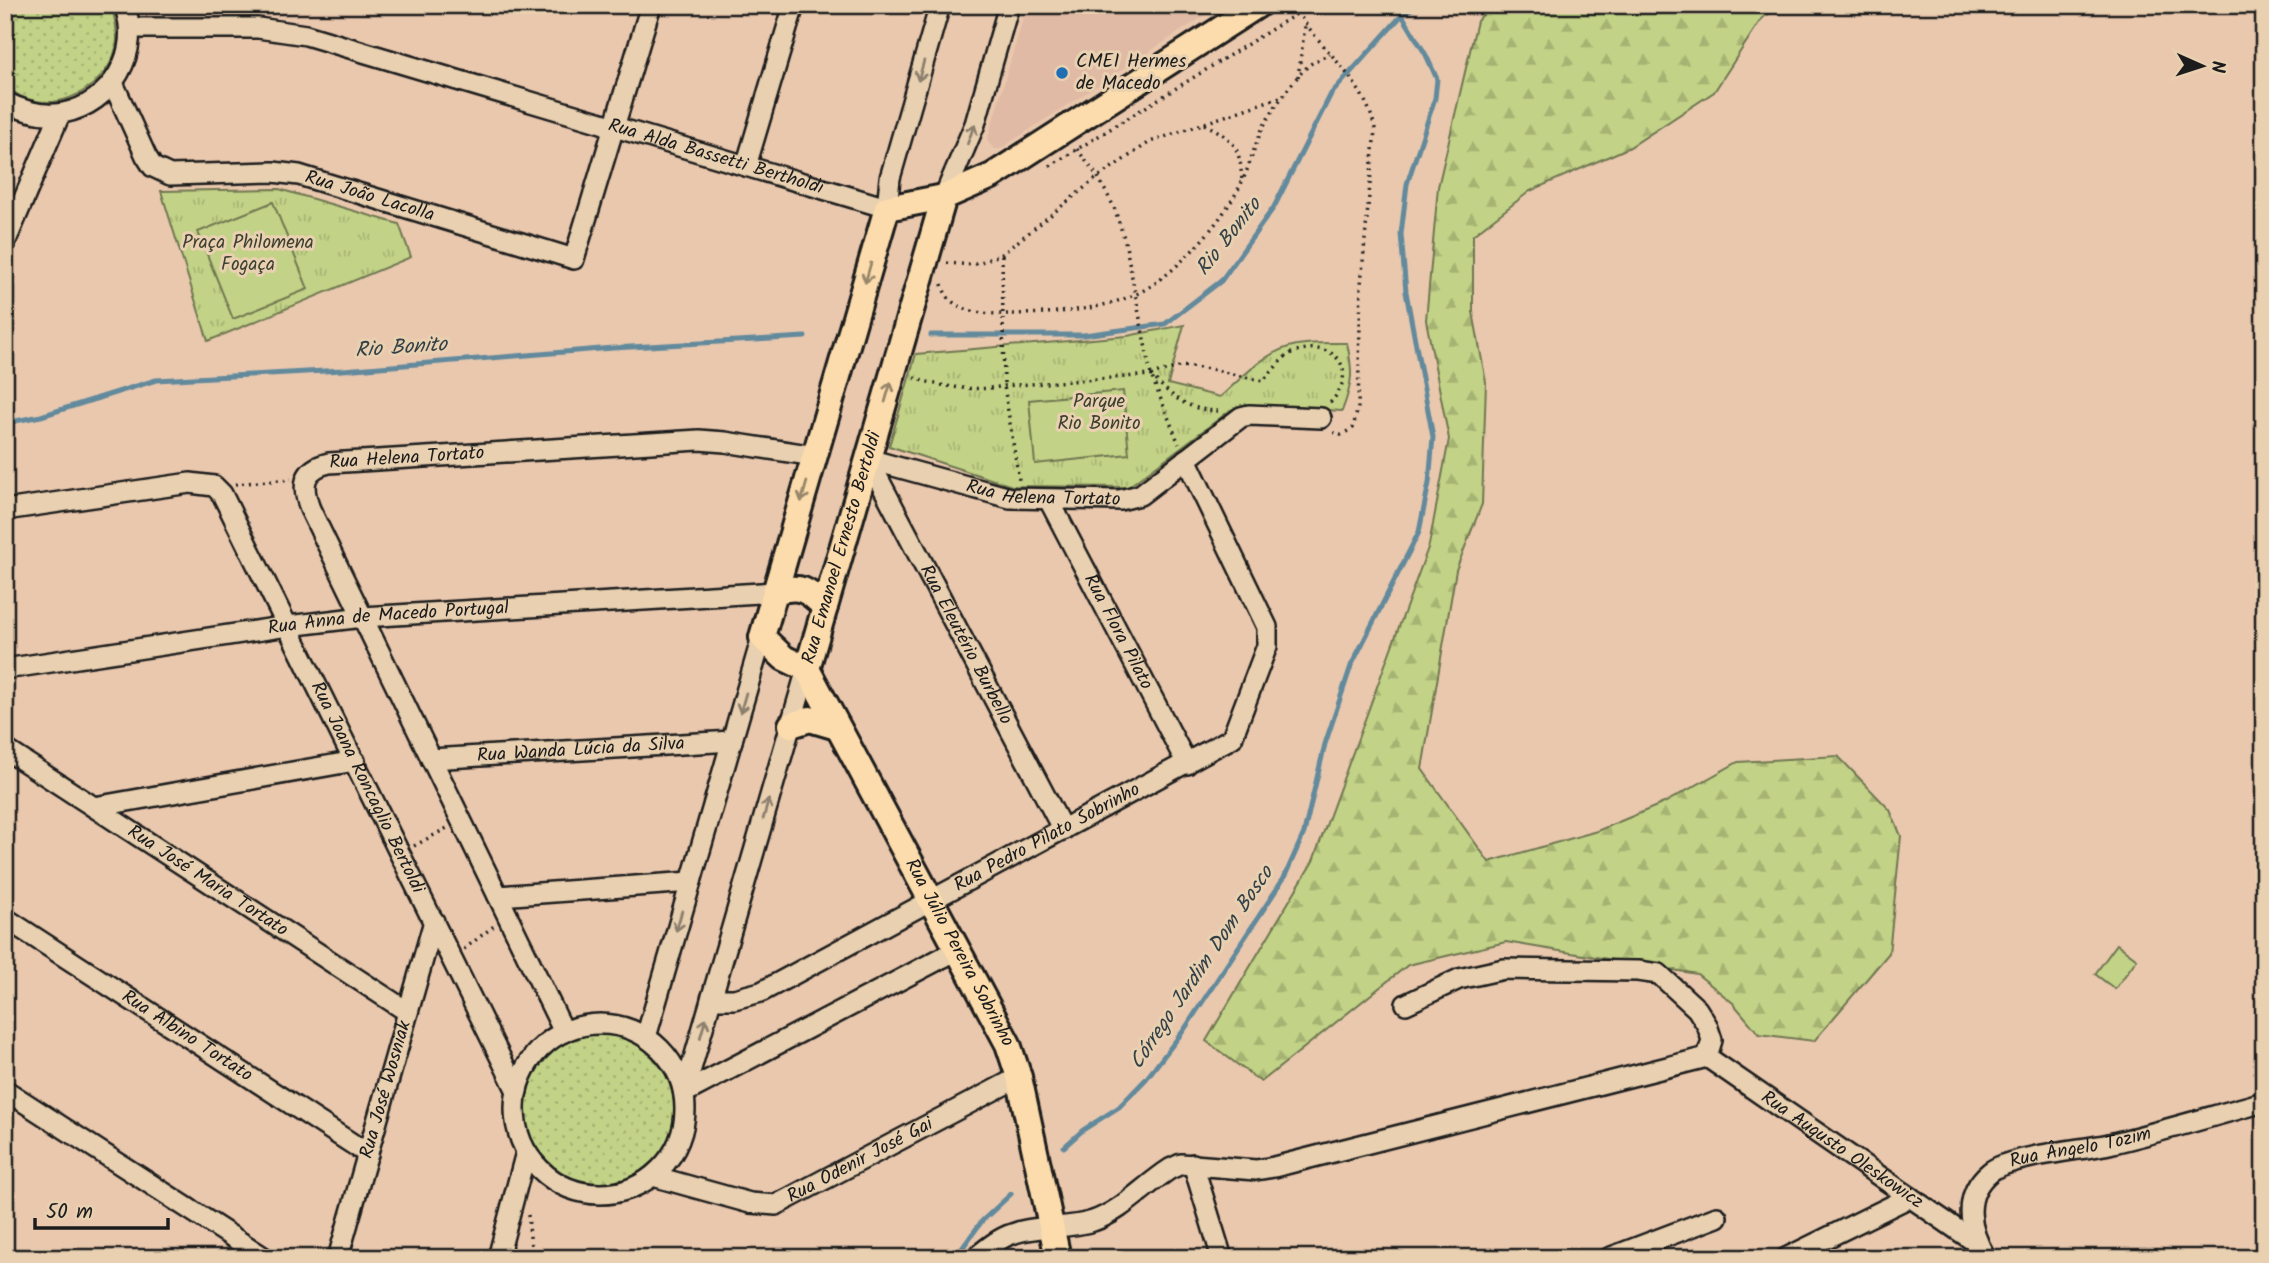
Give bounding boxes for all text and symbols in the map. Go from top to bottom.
north arrow [2168,32,2238,102]
place label: CMEI Hermes de Macedo [1076,47,1186,99]
one-way arrow [914,59,927,82]
text: N [2202,60,2232,74]
marker: CMEI Hermes de Macedo [1054,65,1070,81]
street label: Rua Alda Bassetti Bertholdi [604,111,829,204]
one-way arrow [966,123,978,145]
street label: Rua João Lacolla [301,163,438,231]
water label: Rio Bonito [1188,189,1271,283]
park label: Praça Philomena Fogaça [182,228,314,280]
one-way arrow [860,262,873,284]
water label: Rio Bonito [354,328,449,368]
one-way arrow [882,381,895,403]
park label: Parque Rio Bonito [1057,387,1141,439]
street label: Rua Emanoel Ernesto Bertoldi [794,427,891,668]
street label: Rua Helena Tortato [328,438,485,478]
street label: Rua Helena Tortato [963,472,1121,515]
one-way arrow [797,481,810,503]
street label: Rua Eleutério Burbello [911,560,1020,730]
street label: Rua Flora Pilato [1075,569,1161,695]
street label: Rua Anna de Macedo Portugal [266,593,510,644]
street label: Rua Joana Roncaglio Bertoldi [302,676,433,900]
one-way arrow [736,691,749,713]
street label: Rua Wanda Lúcia da Silva [476,729,685,771]
street label: Rua Pedro Pilato Sobrinho [948,775,1146,900]
one-way arrow [761,799,774,821]
street label: Rua José Maria Tortato [121,818,294,945]
street label: Rua Júlio Pereira Sobrinho [896,853,1022,1052]
water label: Córrego Jardim Dom Bosco [1121,858,1283,1076]
one-way arrow [672,910,685,932]
street label: Rua Albino Tortato [115,982,259,1090]
street label: Rua José Wosniak [352,1017,420,1162]
one-way arrow [697,1017,710,1039]
street label: Rua Augusto Oleskowicz [1754,1083,1930,1217]
street label: Rua Odenir José Gai [782,1109,940,1212]
street label: Rua Ângelo Tozim [2006,1119,2155,1177]
scale bar [35,1186,168,1230]
text: 50 m [46,1196,93,1229]

